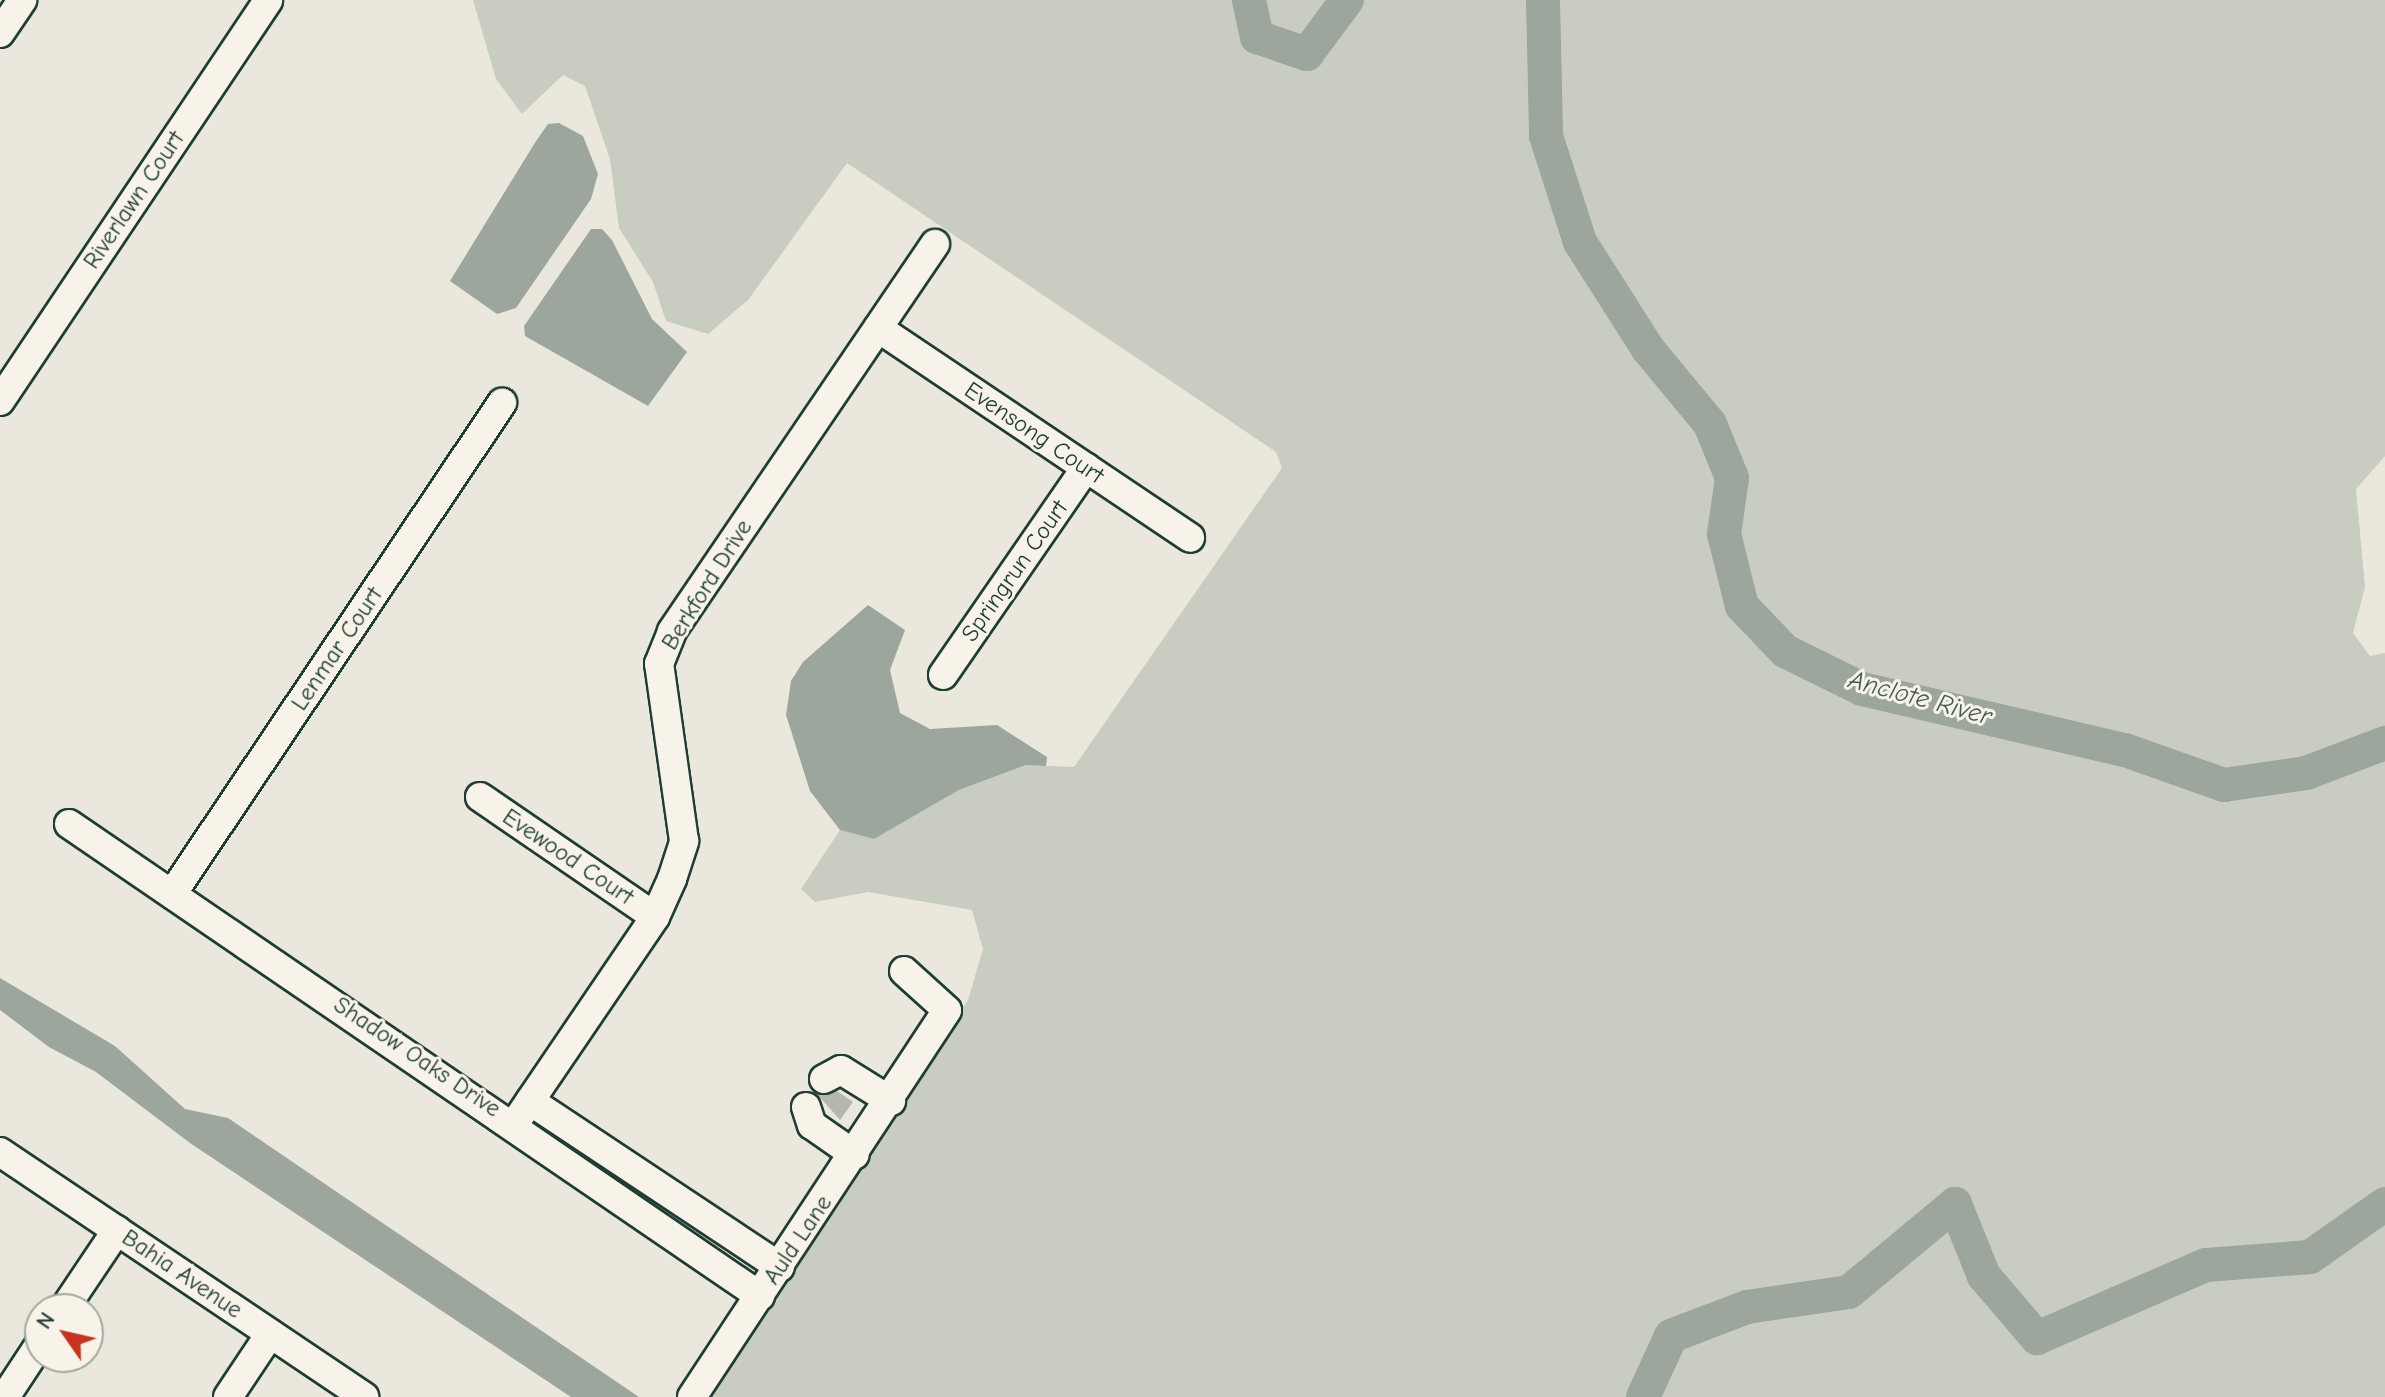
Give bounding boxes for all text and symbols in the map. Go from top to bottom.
street label: Riverlawn Court [77,126,191,274]
street label: Evensong Court [959,376,1109,490]
street label: Springrun Court [956,495,1074,647]
street label: Berkford Drive [656,515,758,655]
street label: Lenmar Court [285,582,389,716]
water label: Anclote River [1845,665,1995,733]
street label: Evewood Court [497,803,639,911]
street label: Shadow Oaks Drive [328,990,506,1124]
street label: Auld Lane [758,1190,838,1290]
street label: Bahia Avenue [116,1223,248,1325]
north arrow [24,1293,104,1373]
text: N [31,1307,61,1334]

